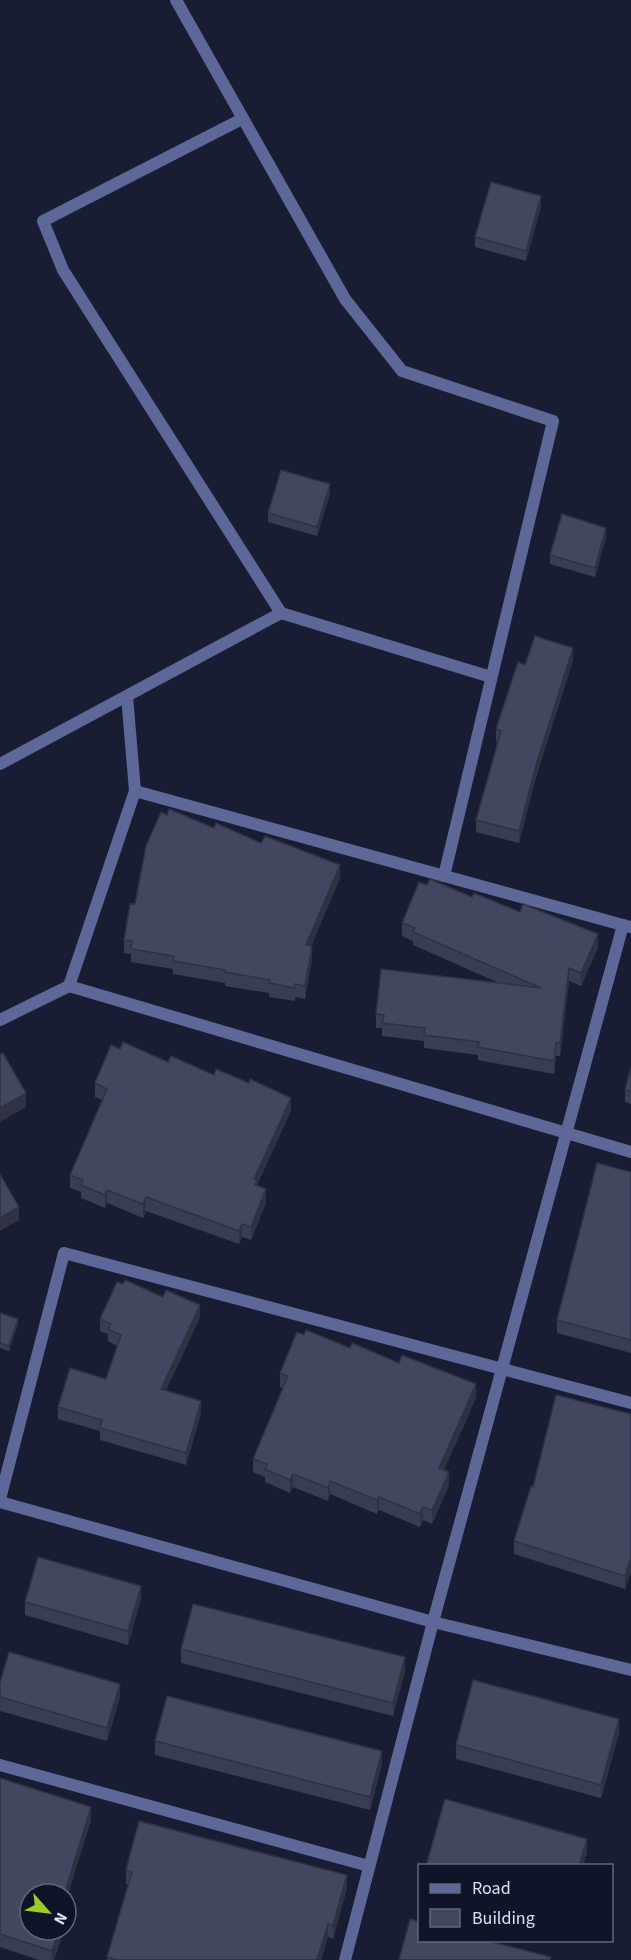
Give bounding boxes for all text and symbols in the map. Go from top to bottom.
legend [418,1864,613,1942]
text: Road [472,1876,511,1901]
north arrow [18,1882,78,1942]
text: Building [472,1906,535,1931]
text: N [48,1909,73,1928]

